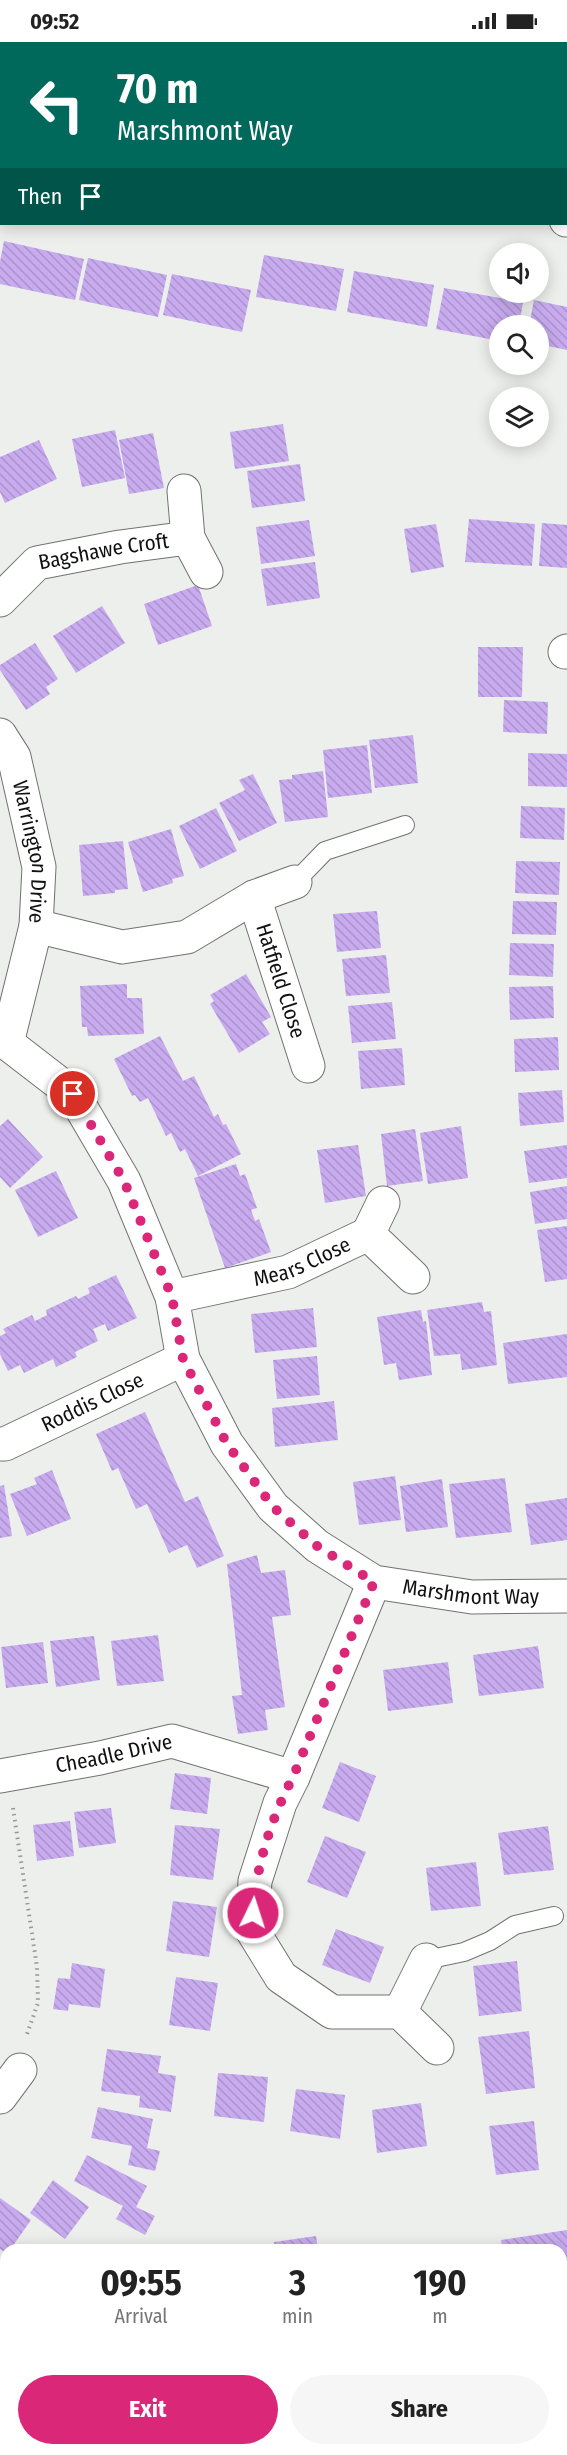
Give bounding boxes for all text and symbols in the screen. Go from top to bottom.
text: 09:52 [30,8,79,35]
text: 70 m [117,64,198,114]
icon: left [18,66,96,144]
text: Marshmont Way [117,115,293,147]
icon: arrive [74,180,107,213]
text: Then [18,183,62,210]
map controls [489,243,549,447]
button: sound [489,243,549,303]
button: search [489,315,549,375]
button: layers [489,387,549,447]
street label: Bagshawe Croft [36,528,171,575]
street label: Warrington Drive [7,778,52,924]
street label: Hatfield Close [250,920,311,1042]
pin [47,1068,98,1119]
icon: arrive [56,1077,89,1110]
street label: Mears Close [251,1231,355,1292]
street label: Roddis Close [37,1367,148,1438]
street label: Marshmont Way [401,1574,540,1610]
street label: Cheadle Drive [54,1728,175,1779]
position arrow [221,1881,285,1945]
text: 09:55 [100,2261,182,2305]
text: 3 [289,2261,306,2305]
text: 190 [413,2261,467,2305]
text: Arrival [115,2304,168,2328]
text: min [282,2304,313,2328]
text: m [432,2304,448,2328]
button: Exit [18,2375,278,2444]
button: Share [290,2375,549,2444]

